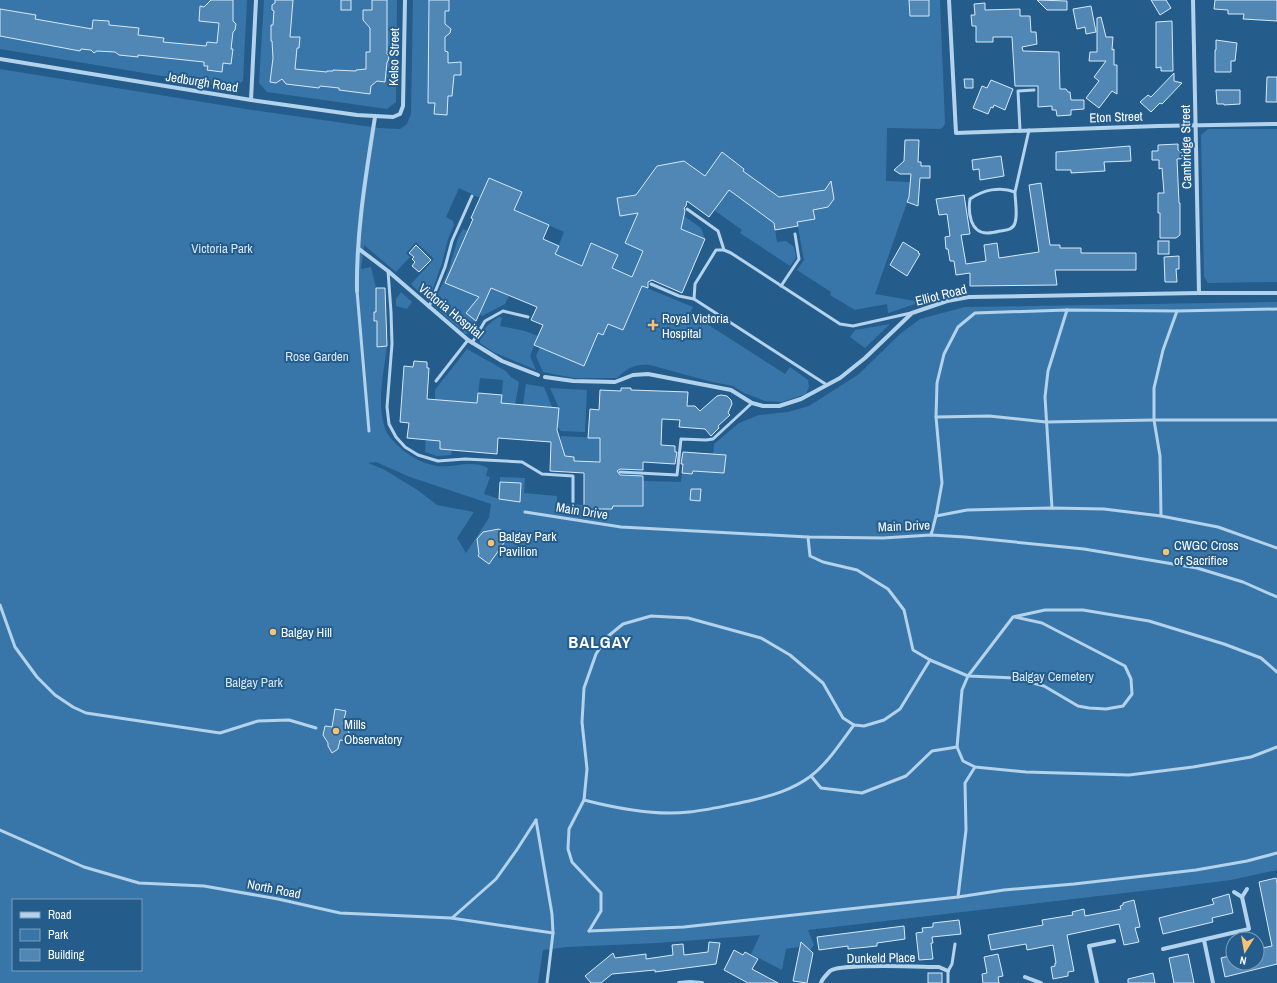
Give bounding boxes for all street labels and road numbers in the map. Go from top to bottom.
street label: Kelso Street [385,28,403,86]
street label: Jedburgh Road [165,68,239,96]
street label: Cambridge Street [1177,105,1195,189]
street label: Eton Street [1089,108,1143,126]
street label: Victoria Hospital [415,280,487,342]
street label: Elliot Road [914,280,968,310]
street label: Main Drive [555,499,609,523]
street label: Main Drive [878,517,930,535]
street label: North Road [246,875,302,903]
street label: Dunkeld Place [846,949,916,967]

